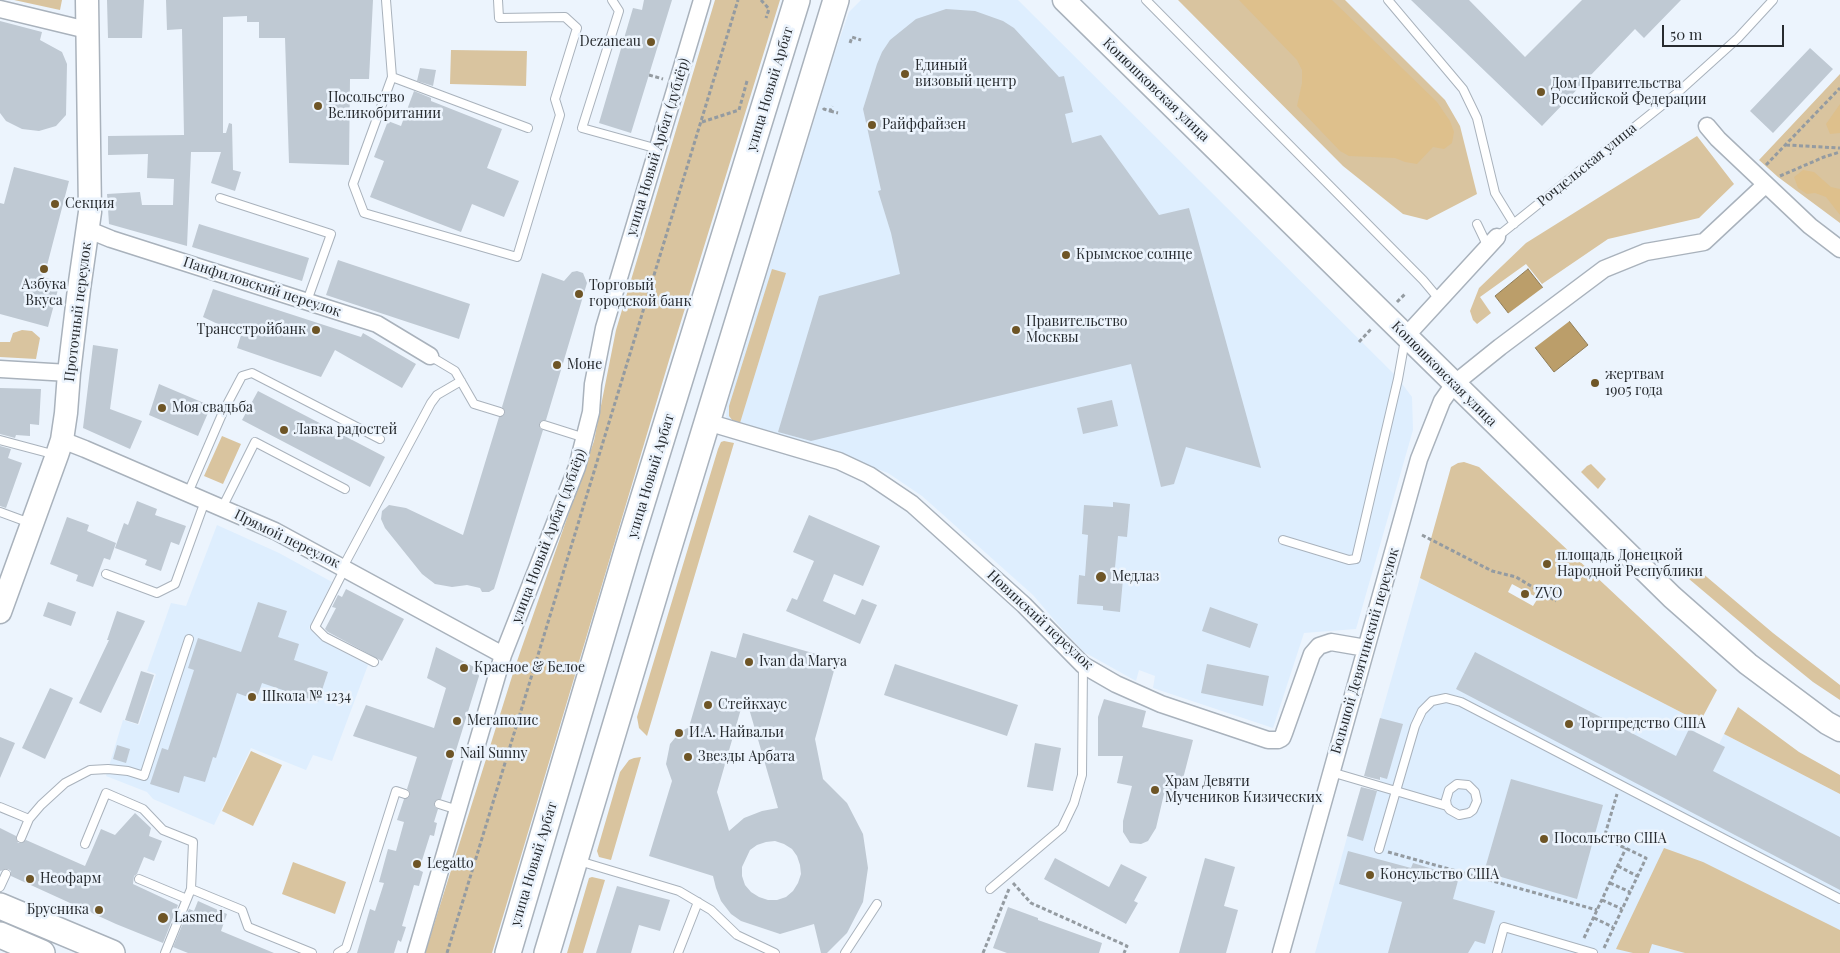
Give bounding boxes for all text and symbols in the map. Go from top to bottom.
scale bar [1665,15,1788,47]
text: 50 m [1670,24,1702,44]
street label: улица Новый Арбат [743,25,797,153]
place label: Dezaneau [580,34,641,50]
street label: Конюшковская улица [1099,35,1213,145]
marker: Dezaneau [645,36,657,48]
street label: улица Новый Арбат (дублёр) [623,56,693,238]
place label: Единый визовый центр [915,58,1016,90]
marker: Единый визовый центр [899,68,911,80]
place label: Дом Правительства Российской Федерации [1551,76,1707,108]
marker: Дом Правительства Российской Федерации [1535,86,1547,98]
place label: Посольство Великобритании [328,90,441,122]
marker: Посольство Великобритании [312,100,324,112]
place label: Райффайзен [882,117,966,133]
marker: Райффайзен [866,119,878,131]
street label: Рочдельская улица [1534,120,1640,210]
place label: Секция [65,196,115,212]
marker: Секция [49,198,61,210]
street label: Проточный переулок [61,241,95,383]
place label: Крымское солнце [1076,247,1193,263]
marker: Крымское солнце [1060,249,1072,261]
street label: Панфиловский переулок [181,254,343,320]
marker: Азбука Вкуса [38,263,50,275]
place label: Азбука Вкуса [22,277,66,310]
place label: Торговый городской банк [589,278,691,310]
marker: Торговый городской банк [573,288,585,300]
place label: Правительство Москвы [1026,314,1127,347]
street label: Конюшковская улица [1388,318,1500,430]
place label: Трансстройбанк [196,322,306,338]
marker: Трансстройбанк [310,324,322,336]
marker: Правительство Москвы [1010,324,1022,336]
place label: Моне [567,357,602,373]
marker: Моне [551,359,563,371]
place label: жертвам 1905 года [1605,367,1664,400]
marker: жертвам 1905 года [1589,377,1601,389]
place label: Моя свадьба [172,400,253,416]
marker: Моя свадьба [156,402,168,414]
street label: улица Новый Арбат [624,412,678,540]
place label: Лавка радостей [294,422,397,438]
marker: Лавка радостей [278,424,290,436]
street label: улица Новый Арбат (дублёр) [508,447,590,625]
street label: Прямой переулок [231,506,343,572]
street label: Большой Девятинский переулок [1327,546,1403,756]
place label: площадь Донецкой Народной Республики [1557,548,1703,580]
marker: площадь Донецкой Народной Республики [1541,558,1553,570]
street label: Новинский переулок [984,567,1096,673]
place label: Медлаз [1112,569,1159,585]
marker: Медлаз [1094,570,1108,584]
place label: ZVO [1535,586,1562,602]
marker: ZVO [1519,588,1531,600]
place label: Ivan da Marya [759,654,847,670]
marker: Ivan da Marya [743,656,755,668]
place label: Красное & Белое [474,660,585,676]
marker: Красное & Белое [458,662,470,674]
place label: Школа № 1234 [262,689,351,705]
marker: Школа № 1234 [246,691,258,703]
place label: Стейкхаус [718,697,787,713]
marker: Стейкхаус [702,699,714,711]
place label: Мегаполис [467,713,538,729]
marker: Мегаполис [451,715,463,727]
place label: Торгпредство США [1579,716,1706,732]
marker: Торгпредство США [1563,718,1575,730]
place label: И.А. Найвальи [689,725,784,741]
marker: И.А. Найвальи [673,727,685,739]
place label: Nail Sunny [460,746,527,762]
marker: Nail Sunny [444,748,456,760]
place label: Звезды Арбата [698,749,795,765]
marker: Звезды Арбата [682,751,694,763]
place label: Храм Девяти Мучеников Кизических [1165,774,1322,806]
marker: Храм Девяти Мучеников Кизических [1149,784,1161,796]
street label: улица Новый Арбат [507,800,561,928]
place label: Посольство США [1554,831,1667,847]
marker: Посольство США [1538,833,1550,845]
place label: Legatto [427,856,474,872]
marker: Legatto [411,858,423,870]
place label: Консульство США [1380,867,1499,883]
marker: Консульство США [1364,869,1376,881]
place label: Неофарм [40,871,101,887]
marker: Неофарм [24,873,36,885]
place label: Брусника [27,902,89,918]
marker: Брусника [93,904,105,916]
place label: Lasmed [174,910,223,926]
marker: Lasmed [156,911,170,925]

